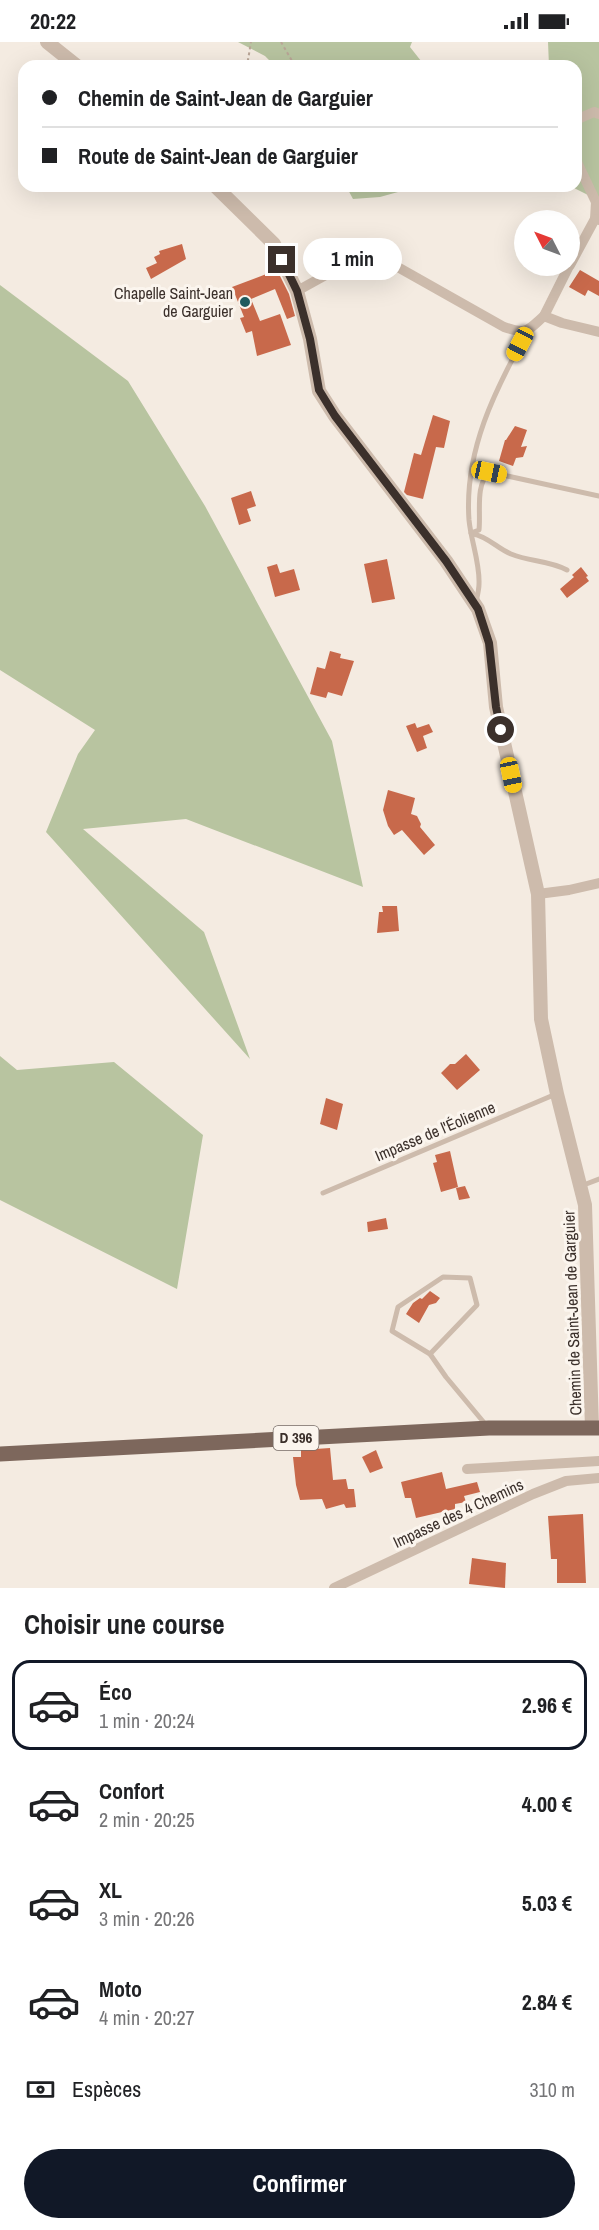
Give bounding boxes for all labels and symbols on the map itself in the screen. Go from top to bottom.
north arrow [514,210,580,276]
callout: 1 min [303,239,402,281]
route end [268,246,295,273]
place label: Chapelle Saint-Jean de Garguier [114,282,234,322]
marker: Chapelle Saint-Jean de Garguier [238,295,252,309]
car [504,324,536,364]
car [470,459,508,485]
route start [487,716,514,743]
car [498,756,524,794]
street label: Impasse de l'Éolienne [371,1096,499,1166]
street label: Chemin de Saint-Jean de Garguier [557,1210,587,1416]
road number: D 396 [274,1426,318,1450]
street label: Impasse des 4 Chemins [389,1473,527,1553]

